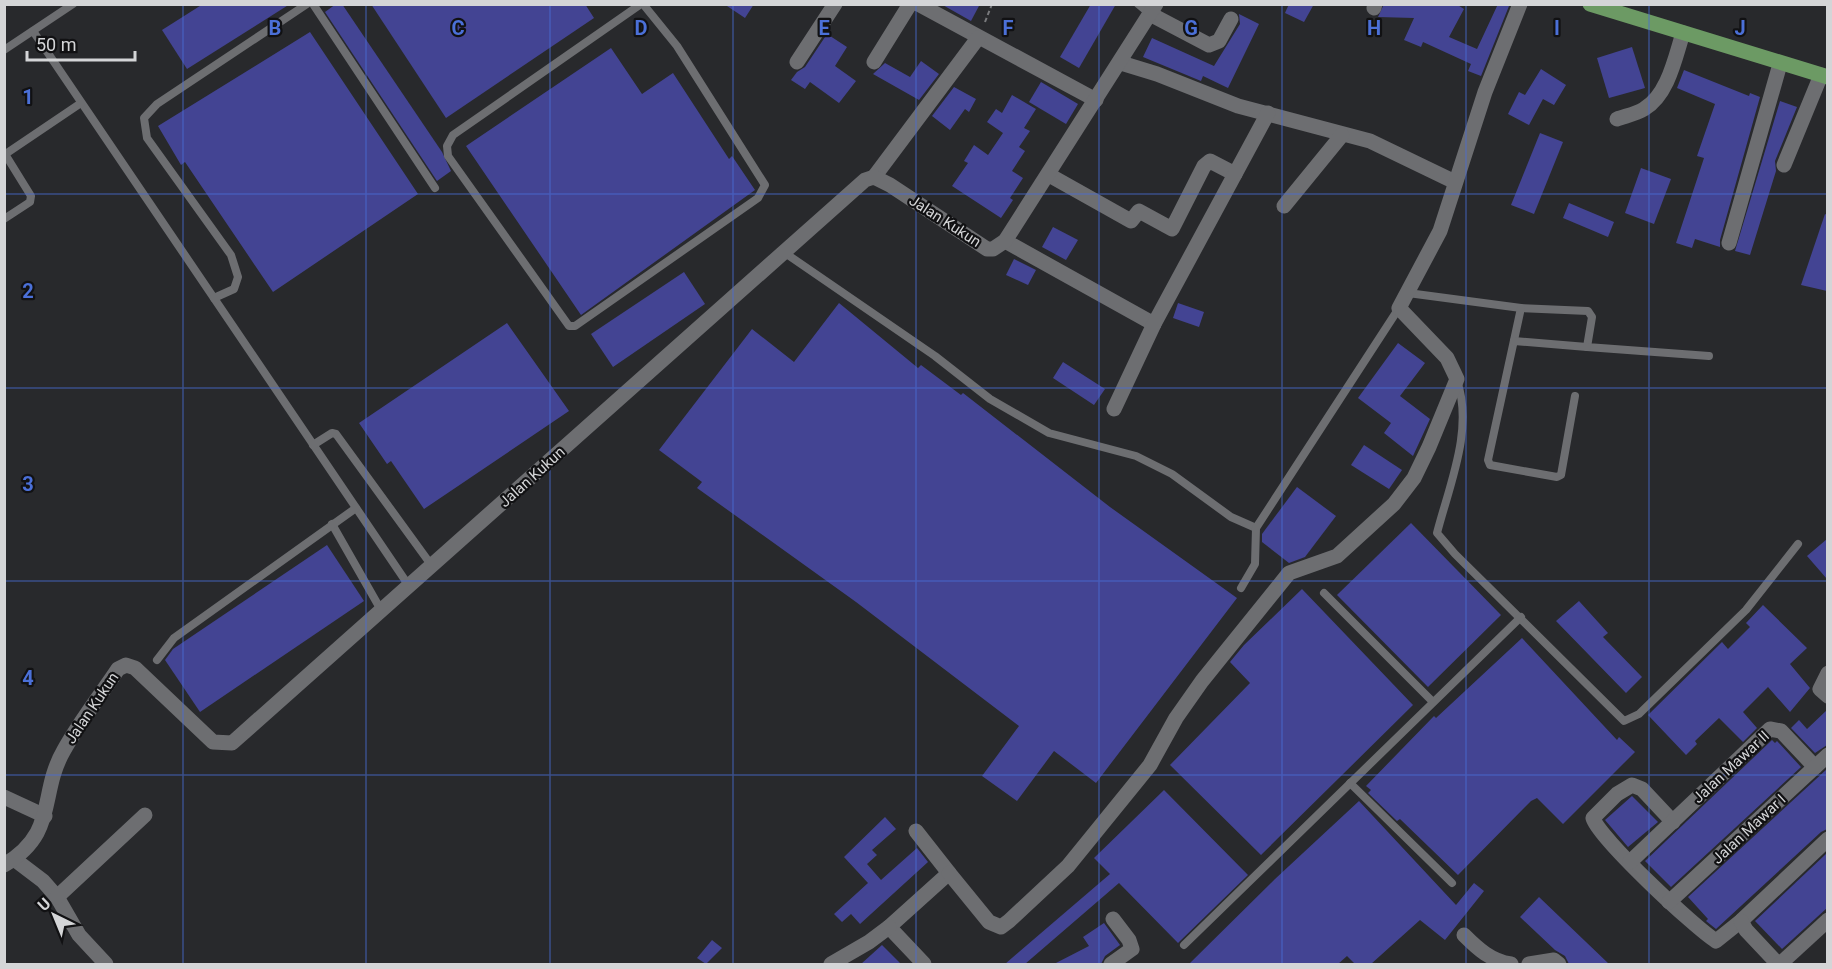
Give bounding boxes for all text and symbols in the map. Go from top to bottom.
text: B [269,16,281,40]
text: C [451,16,465,40]
text: D [635,16,648,40]
text: E [818,16,830,40]
text: F [1003,16,1014,40]
text: G [1184,16,1198,40]
text: H [1367,16,1381,40]
text: I [1554,16,1560,40]
text: J [1734,16,1746,40]
scale bar [27,24,135,62]
text: 50 m [36,34,76,55]
text: 1 [22,85,34,109]
street label: Jalan Kukun [906,191,984,251]
text: 2 [22,279,34,303]
street label: Jalan Kukun [496,443,568,511]
text: 3 [22,472,34,496]
text: 4 [22,666,34,690]
street label: Jalan Kukun [62,669,122,747]
street label: Jalan Mawar II [1689,727,1773,807]
street label: Jalan Mawar I [1709,790,1789,868]
north arrow [24,885,84,945]
text: U [34,894,54,915]

